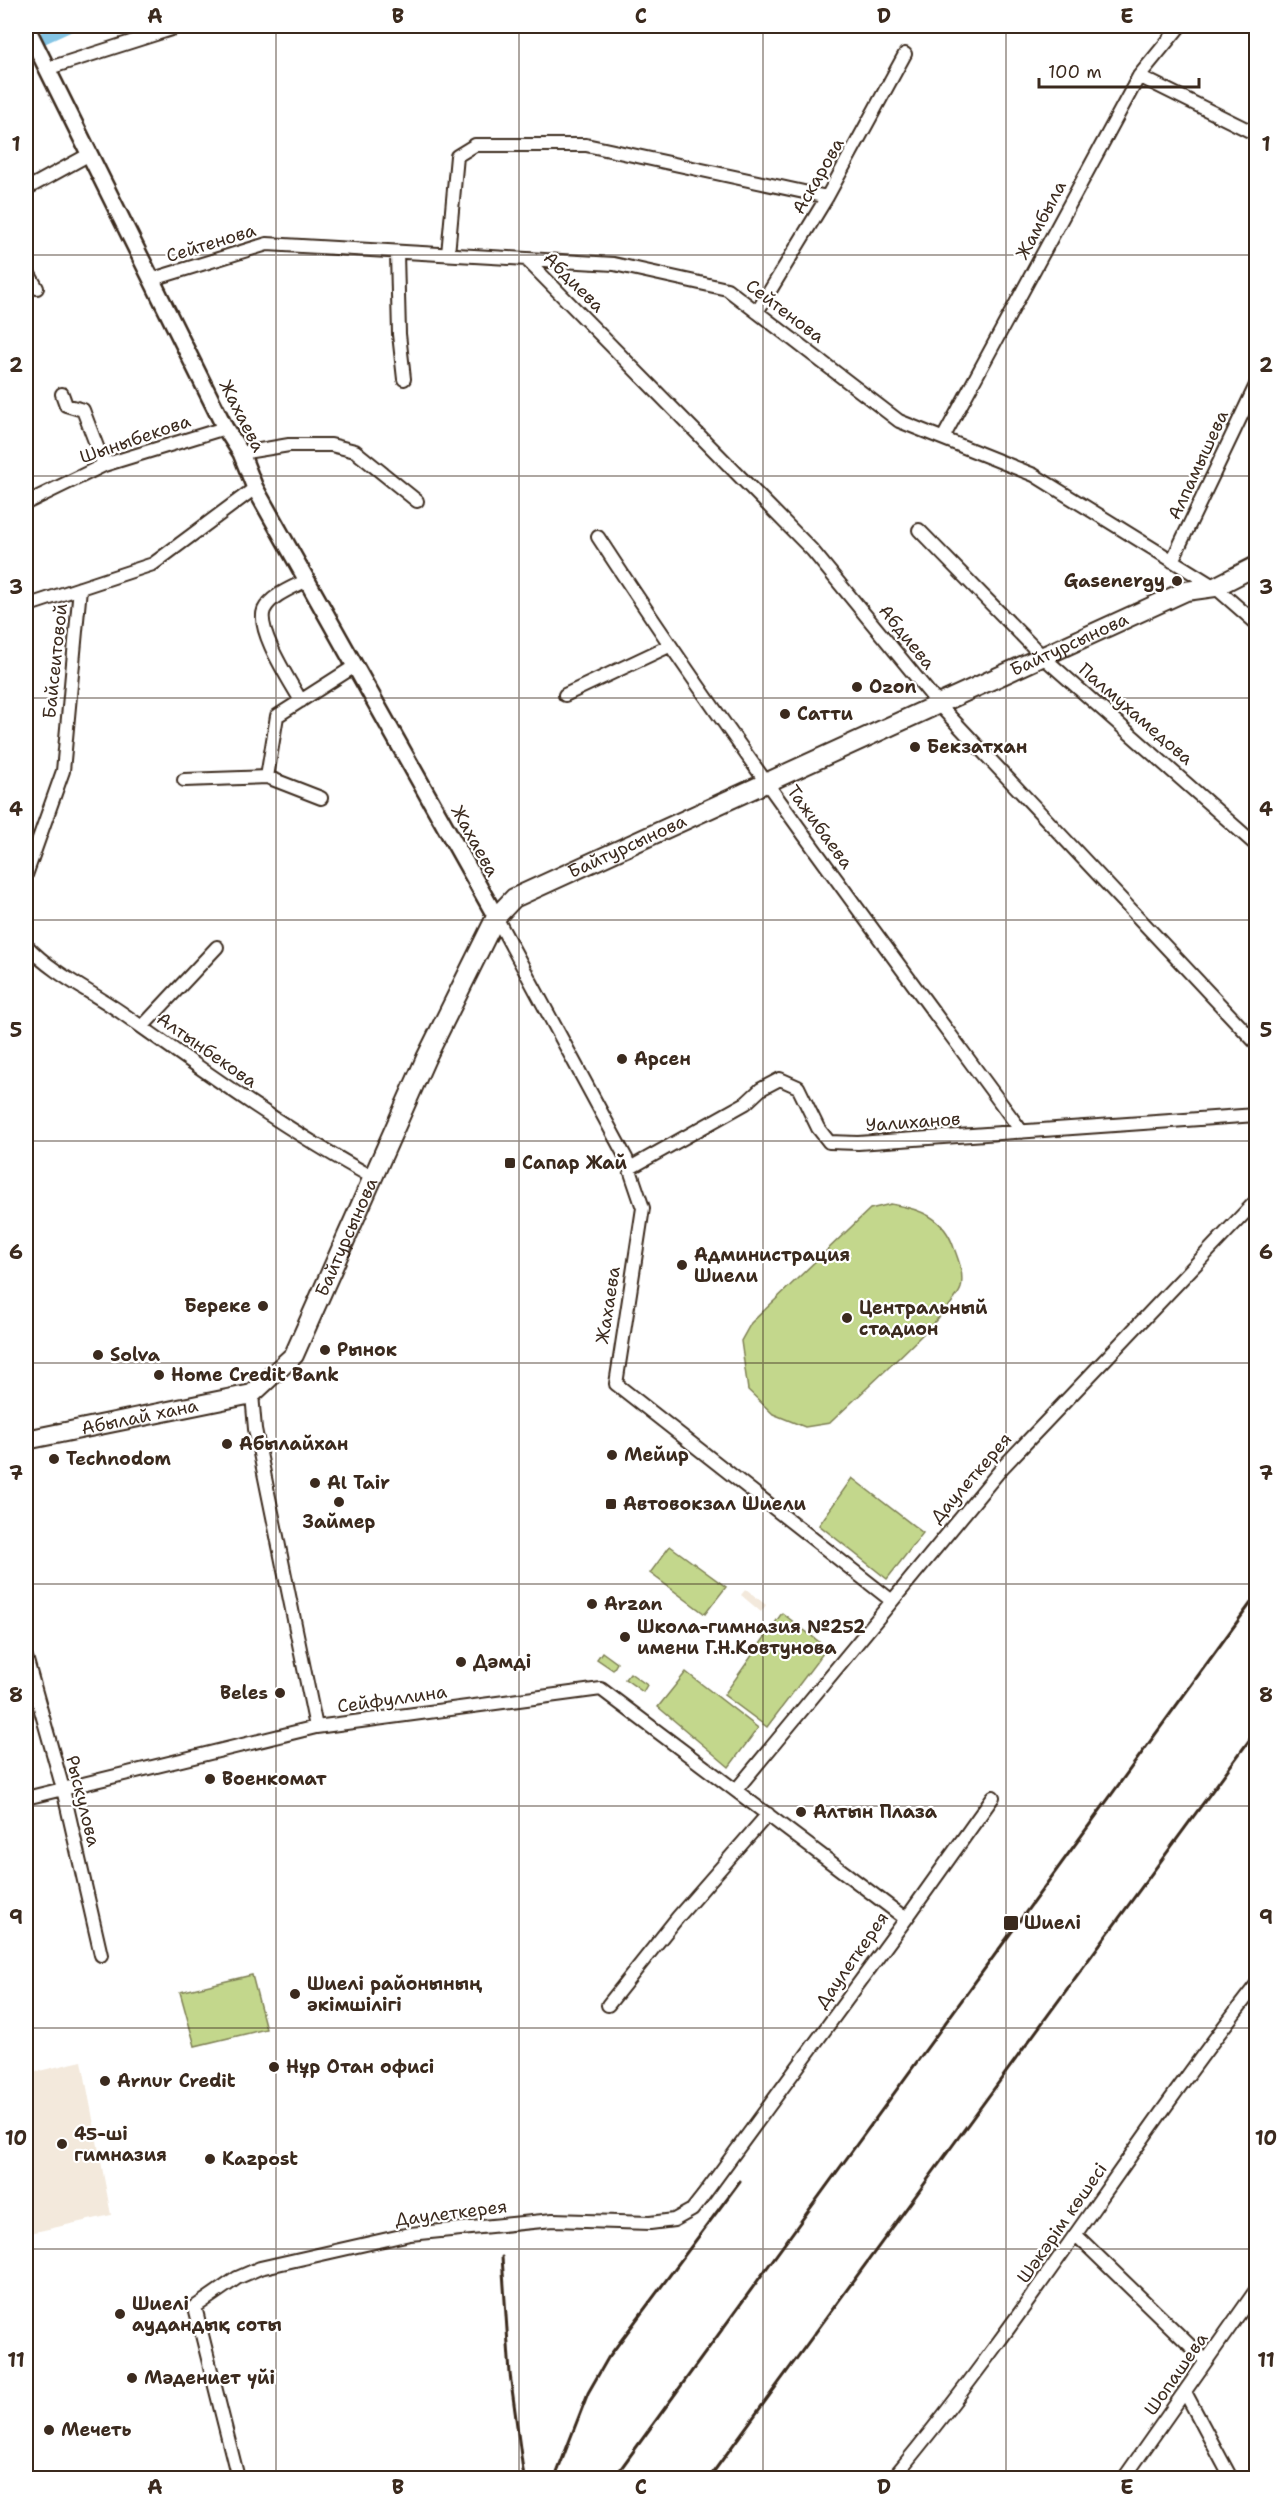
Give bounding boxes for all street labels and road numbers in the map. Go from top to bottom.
street label: Аскарова [787,134,849,218]
street label: Жамбыла [1010,176,1072,264]
street label: Сейтенова [163,218,259,268]
street label: Абдиева [538,246,610,318]
street label: Сейтенова [741,274,829,348]
street label: Жахаева [214,376,270,456]
street label: Алпамышева [1162,406,1234,524]
street label: Шыныбекова [76,409,194,469]
street label: Абдиева [873,599,941,675]
street label: Байсеитовой [37,602,73,720]
street label: Байтурсынова [1006,607,1132,682]
street label: Палмухамедова [1074,658,1198,770]
street label: Тажибаева [781,780,859,874]
street label: Жахаева [446,801,504,881]
street label: Байтурсынова [564,809,690,884]
street label: Алтынбекова [152,1007,262,1093]
street label: Уалиханов [865,1107,961,1137]
street label: Байтурсынова [310,1174,383,1300]
street label: Жахаева [590,1265,626,1345]
street label: Абылай хана [79,1393,200,1440]
street label: Даулеткерея [925,1428,1017,1528]
street label: Сейфуллина [336,1679,448,1719]
street label: Рыскулова [60,1753,106,1849]
street label: Даулеткерея [810,1907,894,2013]
street label: Шәкәрім көшесі [1011,2158,1113,2288]
street label: Даулеткерея [394,2194,508,2232]
street label: Шопашева [1139,2328,1213,2420]

